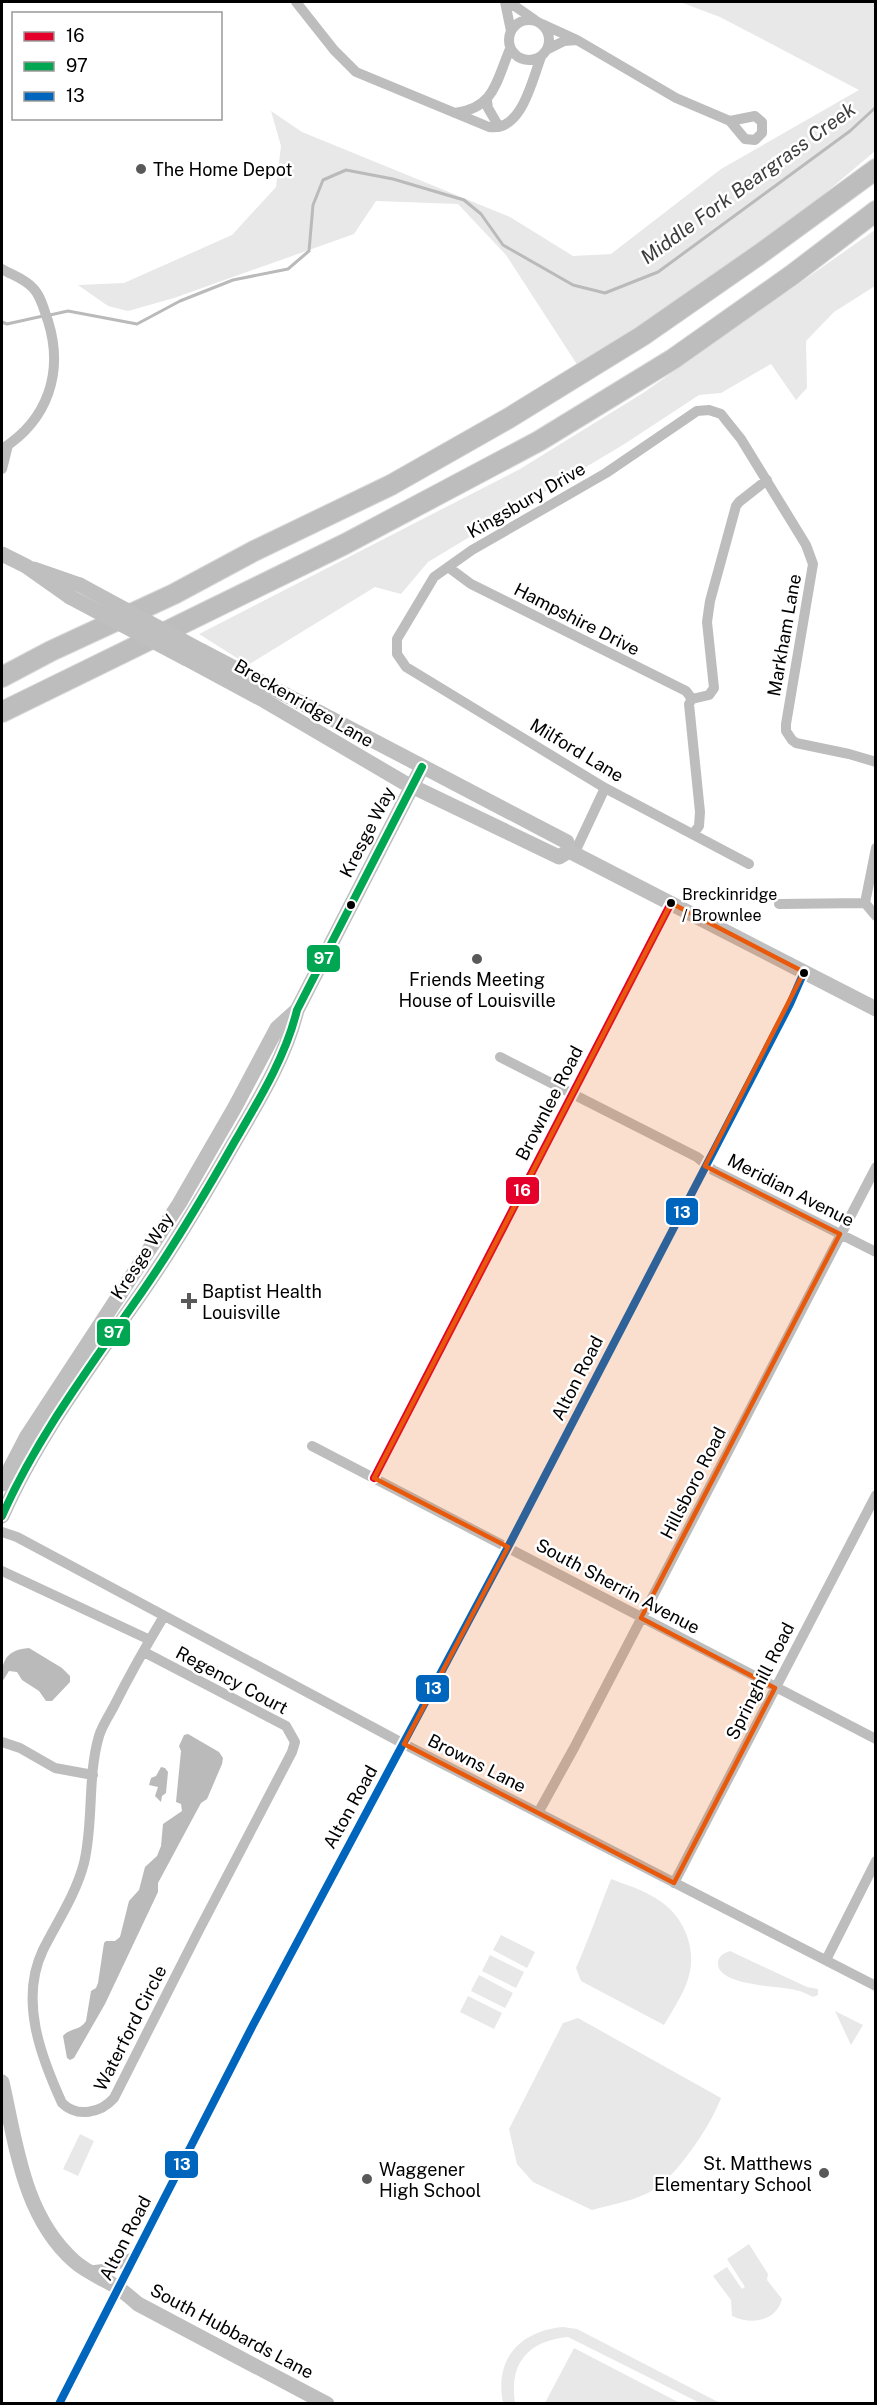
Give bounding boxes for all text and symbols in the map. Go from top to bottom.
legend [12,12,222,120]
text: 16 [66,25,85,46]
text: 97 [66,55,88,76]
text: 13 [66,85,85,106]
water label: Middle Fork Beargrass Creek [636,97,860,269]
place label: The Home Depot [153,159,293,180]
marker: The Home Depot [134,162,148,176]
street label: Kingsbury Drive [463,458,589,542]
street label: Markham Lane [763,572,805,698]
street label: Hampshire Drive [511,578,643,660]
street label: Breckenridge Lane [231,655,377,751]
street label: Milford Lane [526,714,628,786]
street label: Kresge Way [335,783,399,881]
place label: Breckinridge / Brownlee [682,885,777,925]
marker: Breckinridge / Brownlee [665,897,677,909]
unlabelled marker [345,899,357,911]
line badge: 97 [306,944,341,973]
text: 97 [314,949,334,968]
marker: Friends Meeting House of Louisville [470,952,484,966]
unlabelled marker [798,967,810,979]
place label: Friends Meeting House of Louisville [398,969,556,1011]
street label: Brownlee Road [511,1042,587,1164]
street label: Meridian Avenue [724,1149,858,1231]
line badge: 16 [505,1176,540,1205]
text: 16 [513,1181,531,1200]
line badge: 13 [665,1197,699,1226]
text: 13 [673,1203,691,1222]
street label: Kresge Way [106,1208,178,1303]
place label: Baptist Health Louisville [202,1281,322,1323]
marker: Baptist Health Louisville [180,1292,198,1310]
line badge: 97 [96,1318,131,1347]
text: 97 [104,1323,124,1342]
street label: Alton Road [547,1332,607,1424]
street label: Hillsboro Road [656,1424,730,1542]
street label: South Sherrin Avenue [533,1534,703,1638]
street label: Springhill Road [721,1619,799,1743]
street label: Regency Court [172,1642,292,1718]
line badge: 13 [415,1674,450,1703]
text: 13 [424,1679,442,1698]
street label: Browns Lane [424,1729,530,1797]
street label: Alton Road [319,1762,381,1852]
street label: Waterford Circle [89,1962,171,2094]
line badge: 13 [164,2150,199,2179]
place label: St. Matthews Elementary School [654,2153,812,2195]
text: 13 [173,2155,191,2174]
place label: Waggener High School [379,2159,481,2201]
marker: St. Matthews Elementary School [817,2166,831,2180]
marker: Waggener High School [360,2172,374,2186]
street label: Alton Road [95,2192,155,2284]
street label: South Hubbards Lane [147,2279,317,2383]

